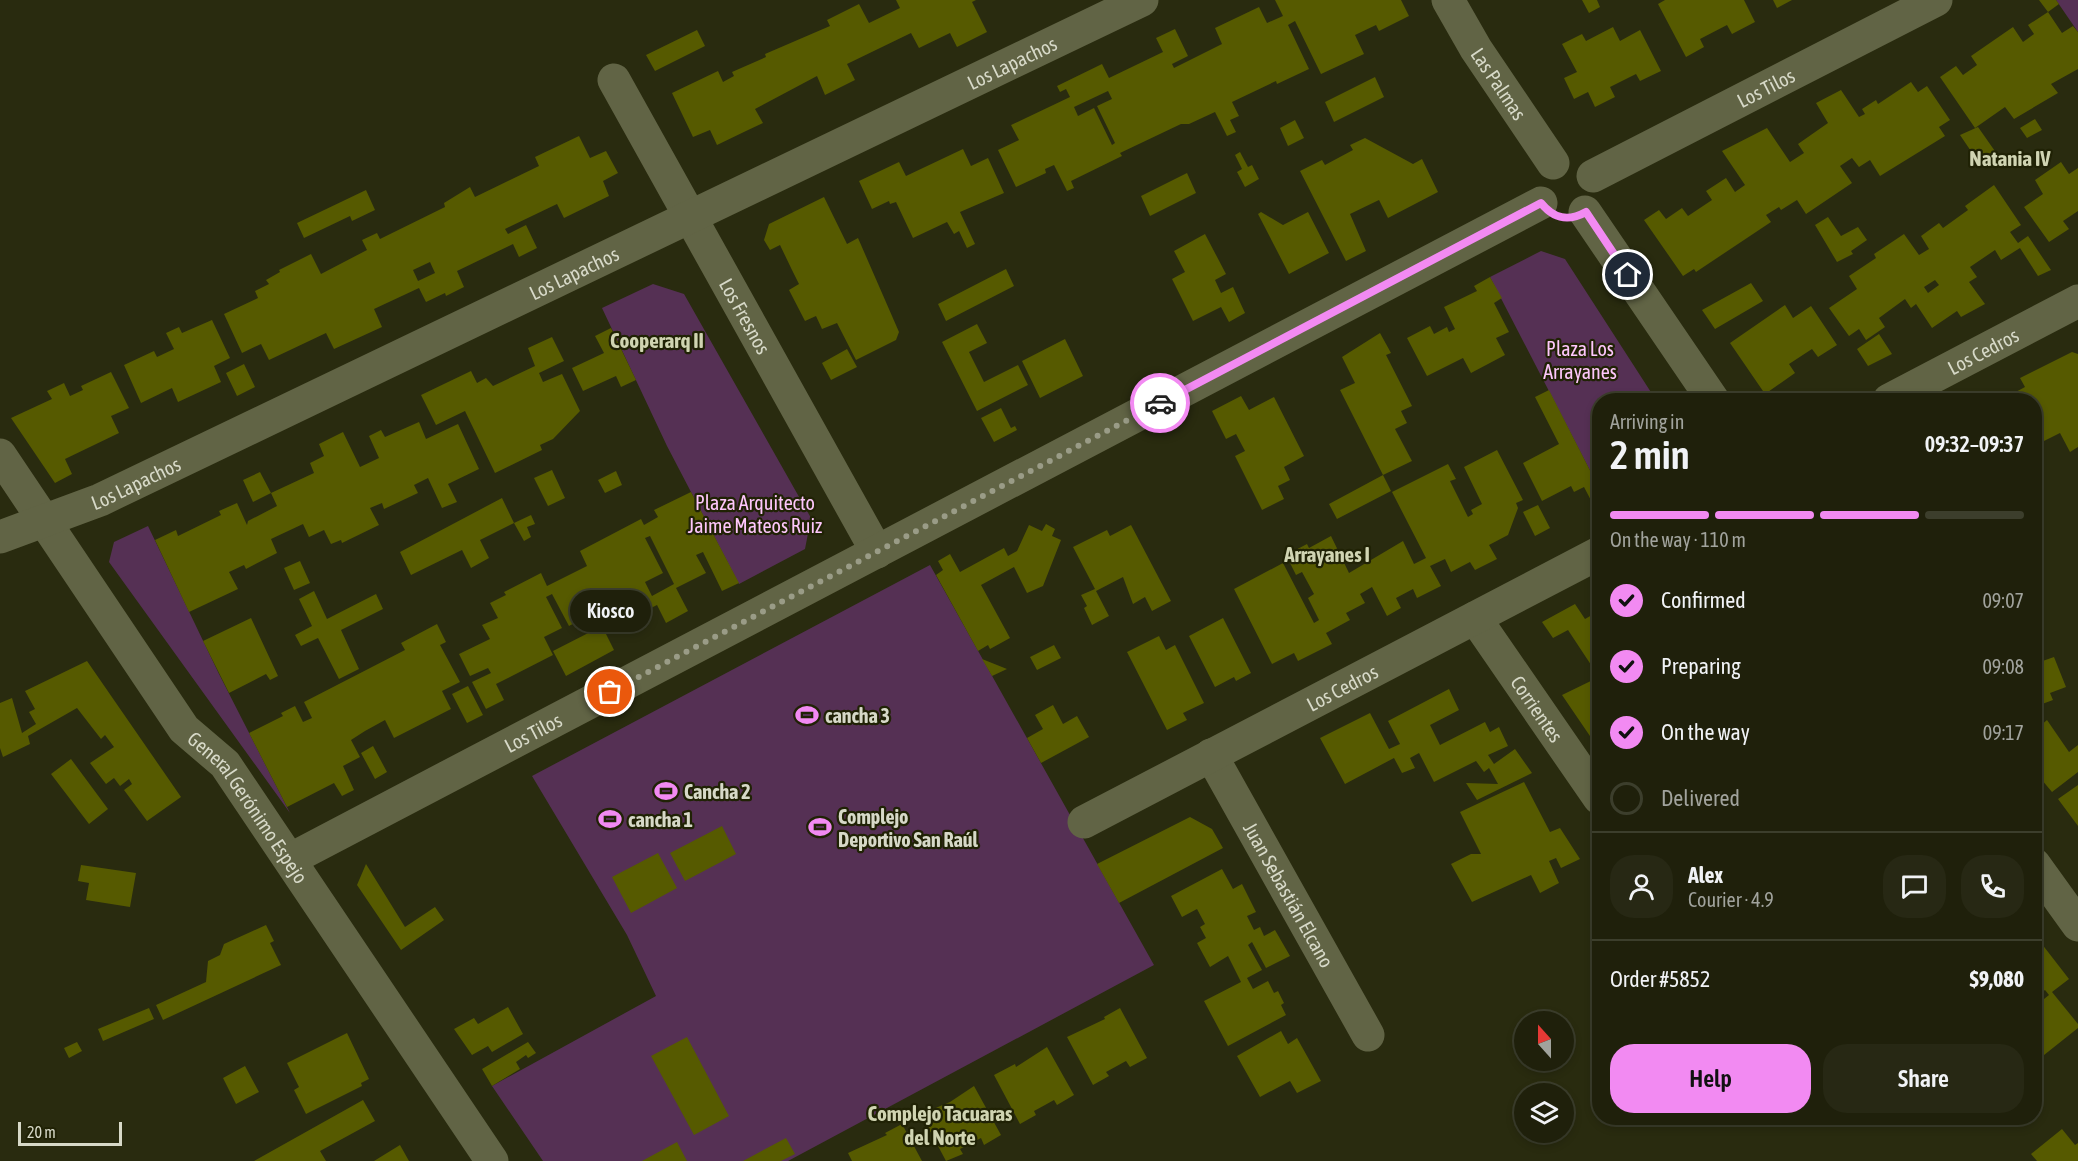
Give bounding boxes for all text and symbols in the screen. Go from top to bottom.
street label: Los Lapachos [963,31,1060,94]
street label: Las Palmas [1467,43,1532,124]
street label: Los Tilos [1733,63,1798,112]
district label: Natania IV [1969,146,2051,170]
street label: Los Lapachos [525,241,622,304]
pin [1602,249,1653,300]
icon: home [1611,258,1644,291]
street label: Los Fresnos [715,274,776,358]
street label: Los Cedros [1944,323,2022,379]
district label: Cooperarq II [610,328,704,352]
park label: Plaza Los Arrayanes [1543,337,1617,383]
courier [1130,373,1190,433]
icon: car [1144,387,1177,420]
text: Arriving in [1610,410,1684,433]
text: 09:32–09:37 [1925,431,2024,457]
text: 2 min [1610,433,1690,477]
street label: Los Lapachos [88,452,184,514]
park label: Plaza Arquitecto Jaime Mateos Ruiz [688,491,822,537]
text: On the way · 110 m [1610,528,1746,551]
district label: Arrayanes I [1283,542,1370,566]
icon: check [1610,584,1643,617]
text: Confirmed [1661,587,1746,613]
text: 09:07 [1982,589,2024,612]
callout: Kiosco [570,590,650,632]
text: Kiosco [587,599,634,622]
icon: check [1610,650,1643,683]
text: Preparing [1661,653,1741,679]
text: 09:08 [1982,655,2024,678]
street label: Los Cedros [1303,659,1381,715]
pin [584,666,635,717]
street label: Corrientes [1507,671,1568,746]
icon: bag [593,675,626,708]
sports icon: cancha 3 [794,702,820,728]
place label: cancha 3 [825,704,890,727]
street label: Los Tilos [500,708,565,757]
icon: check [1610,716,1643,749]
text: On the way [1661,719,1750,745]
text: 09:17 [1983,721,2024,744]
street label: General Gerónimo Espejo [184,726,313,887]
sports icon: Cancha 2 [653,778,679,804]
place label: Cancha 2 [684,780,751,803]
text: Delivered [1661,785,1740,811]
place label: Complejo Deportivo San Raúl [838,805,978,851]
sports icon: cancha 1 [597,806,623,832]
place label: cancha 1 [628,808,693,831]
sports icon: Complejo Deportivo San Raúl [807,814,833,840]
street label: Juan Sebastián Elcano [1239,818,1339,971]
button: person [1610,855,1673,918]
button: chat [1883,855,1946,918]
button: phone [1961,855,2024,918]
text: Alex [1688,862,1723,888]
text: Courier · 4.9 [1688,888,1774,911]
text: Order #5852 [1610,966,1710,992]
text: $9,080 [1969,966,2024,992]
north arrow [1514,1011,1574,1071]
map controls [1514,1011,1574,1143]
button: Help [1610,1044,1811,1113]
button: Share [1823,1044,2024,1113]
button: layers [1514,1083,1574,1143]
district label: Complejo Tacuaras del Norte [867,1101,1013,1149]
scale bar [18,1119,122,1146]
text: 20 m [27,1123,56,1141]

